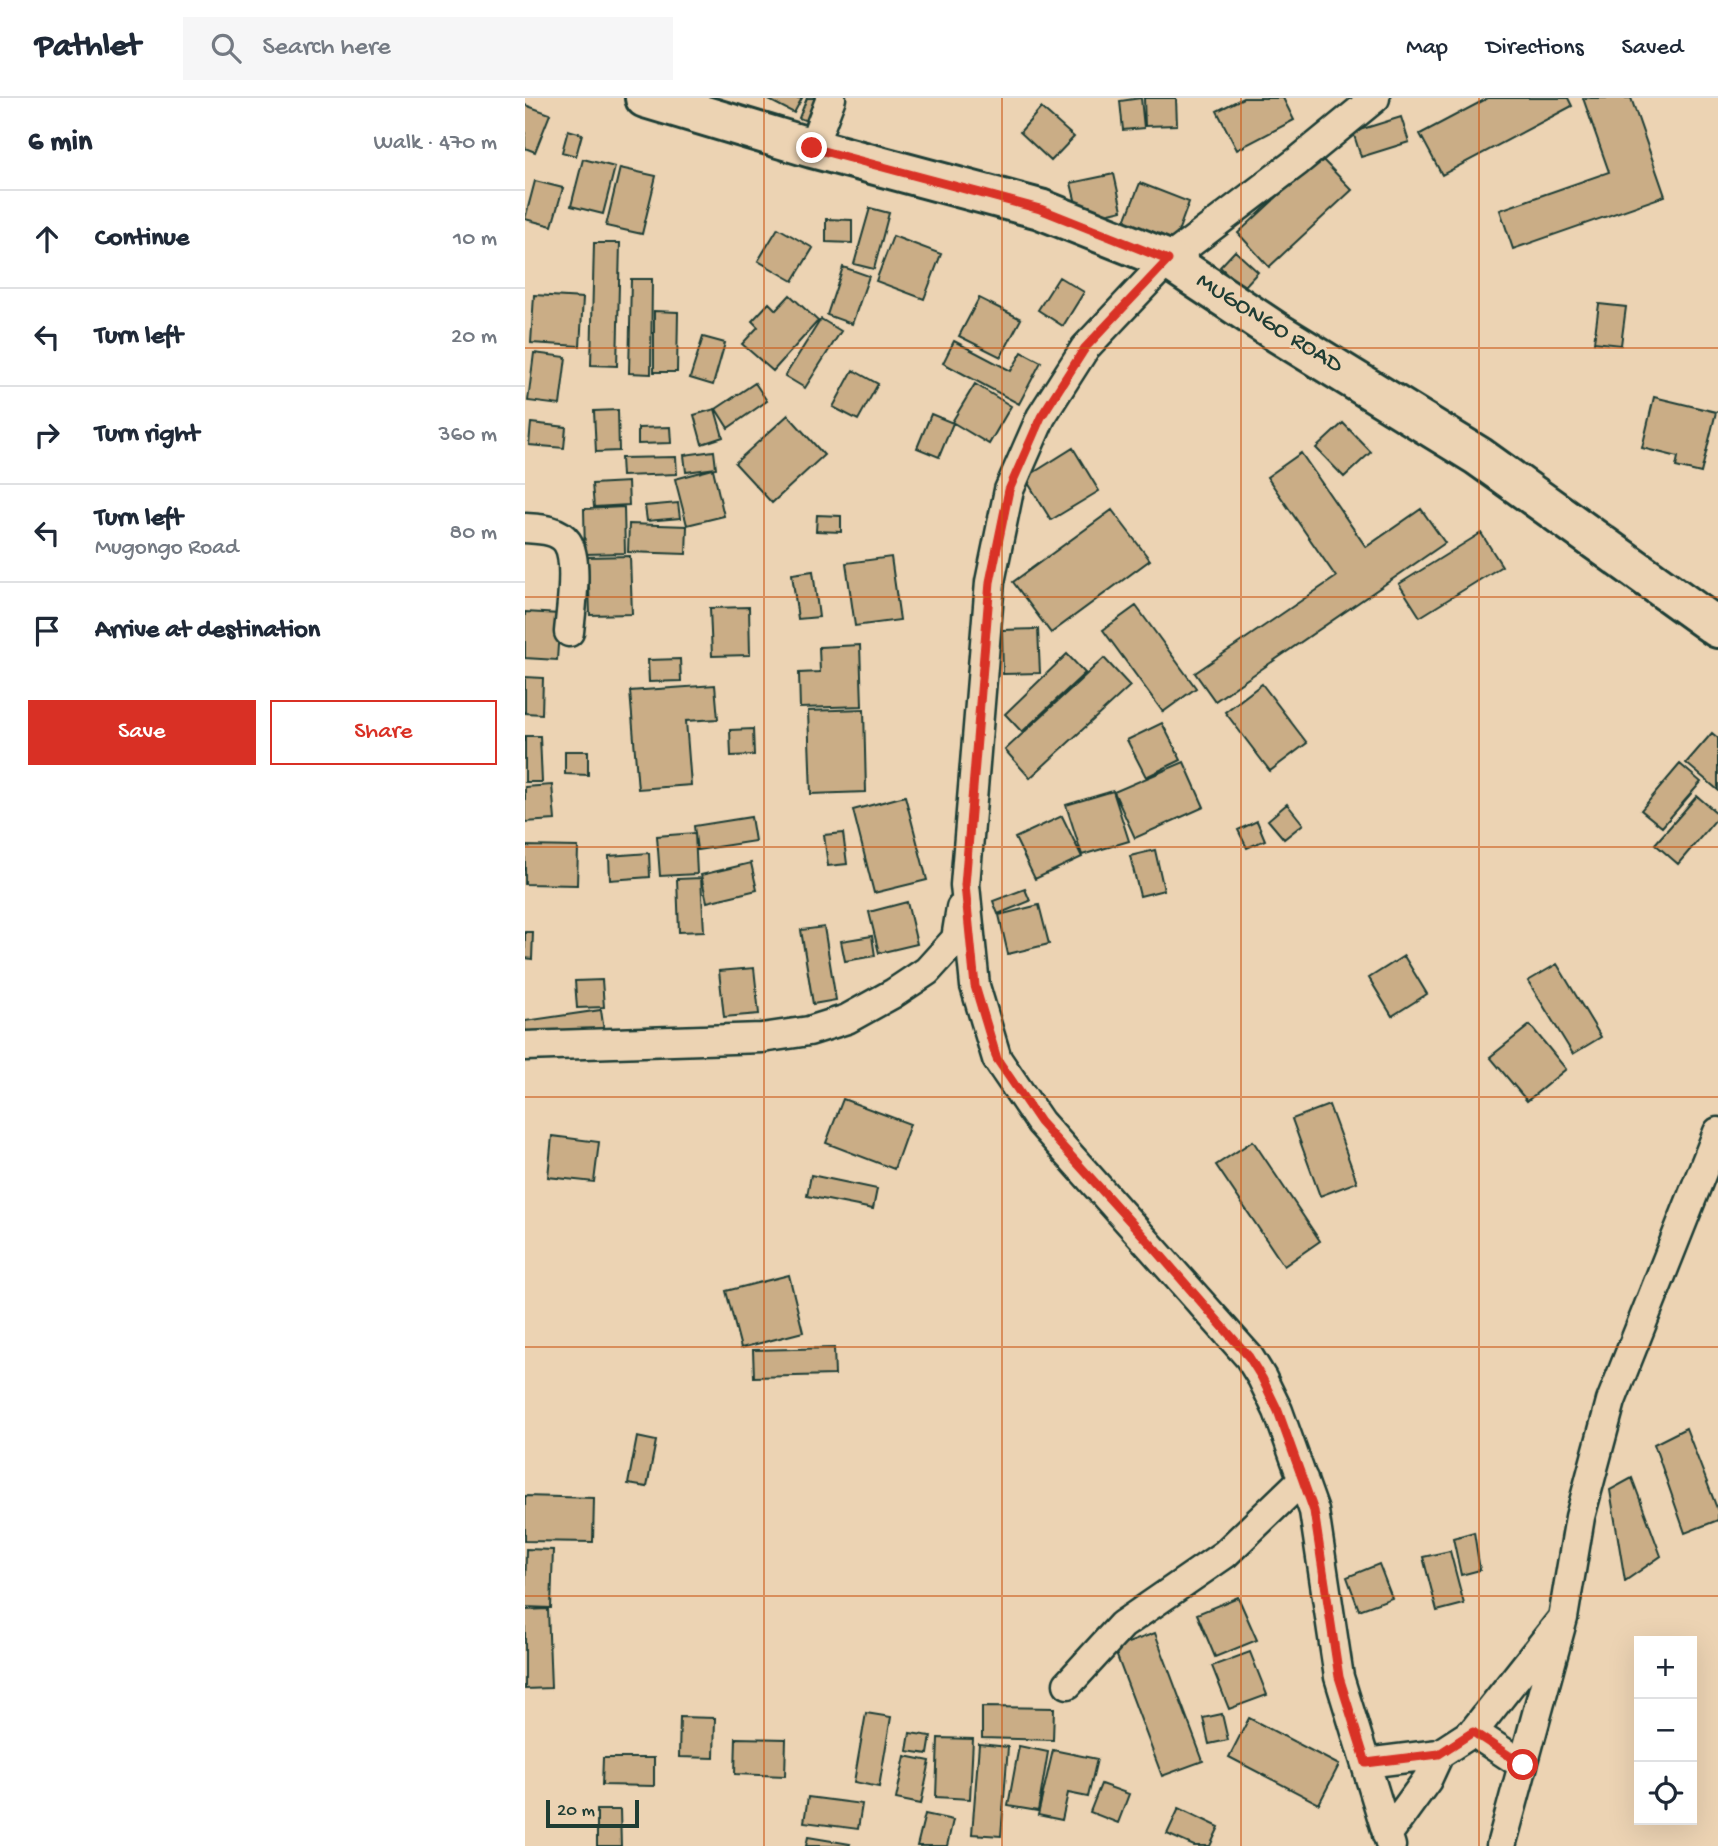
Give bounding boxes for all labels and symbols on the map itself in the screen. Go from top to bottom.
route end [796,132,827,163]
street label: MUGONGO ROAD [1190,267,1348,381]
route start [1507,1749,1538,1780]
scale bar [546,1797,639,1829]

